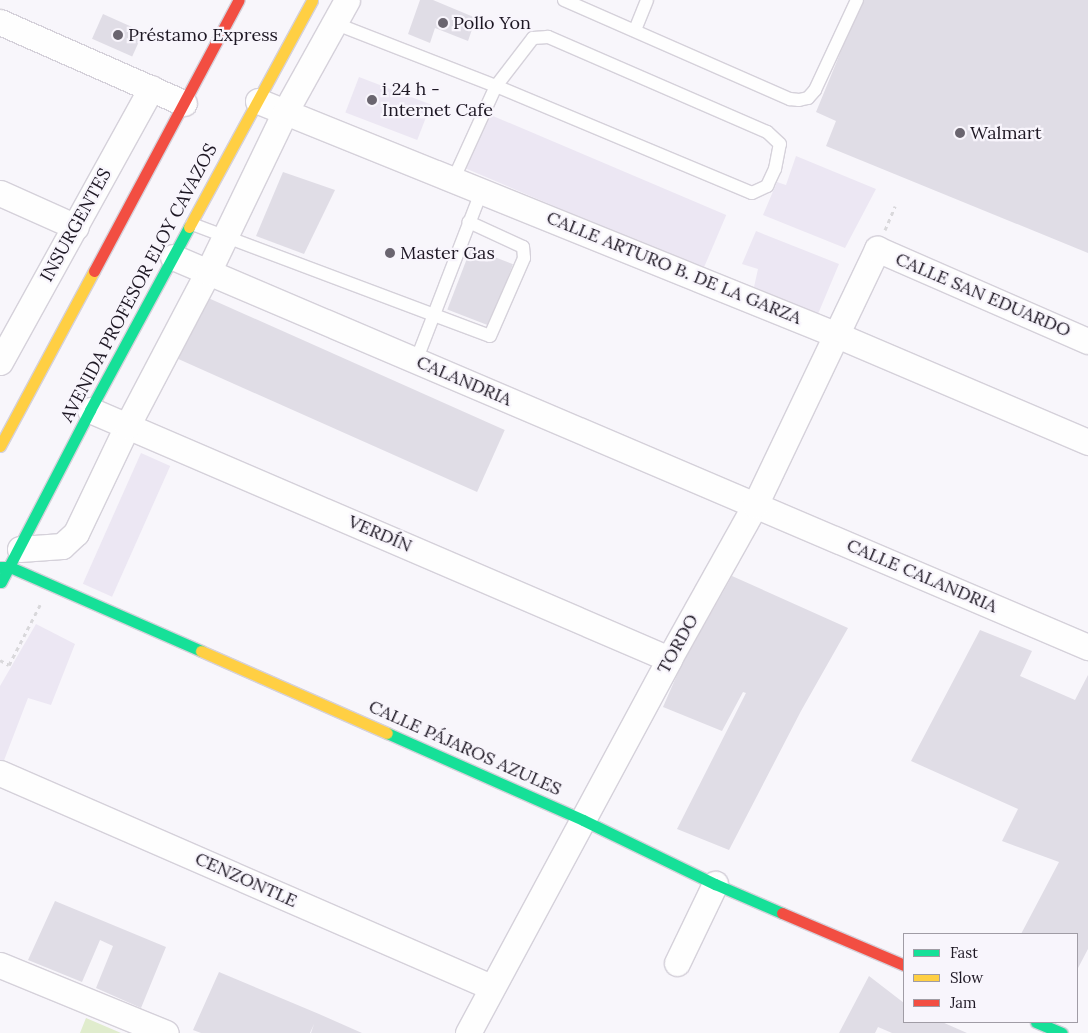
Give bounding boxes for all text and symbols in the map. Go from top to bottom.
place label: Pollo Yon [453,12,531,34]
marker: Pollo Yon [437,17,449,29]
place label: Préstamo Express [128,24,278,46]
marker: Préstamo Express [112,29,124,41]
place label: i 24 h - Internet Cafe [382,79,493,122]
marker: i 24 h - Internet Cafe [366,94,378,106]
place label: Walmart [970,122,1042,144]
marker: Walmart [954,127,966,139]
street label: AVENIDA PROFESOR ELOY CAVAZOS [56,140,222,426]
street label: INSURGENTES [36,165,116,285]
street label: CALLE ARTURO B. DE LA GARZA [543,207,805,329]
place label: Master Gas [400,242,495,264]
marker: Master Gas [384,247,396,259]
street label: CALLE SAN EDUARDO [892,248,1074,342]
street label: CALANDRIA [413,351,515,411]
street label: VERDÍN [345,511,415,557]
street label: CALLE CALANDRIA [843,534,1001,618]
street label: TORDO [653,610,703,678]
street label: CALLE PÁJAROS AZULES [365,696,565,800]
street label: CENZONTLE [192,848,300,912]
legend [903,933,1078,1023]
text: Fast [950,943,978,962]
text: Slow [950,968,983,987]
text: Jam [950,993,977,1012]

